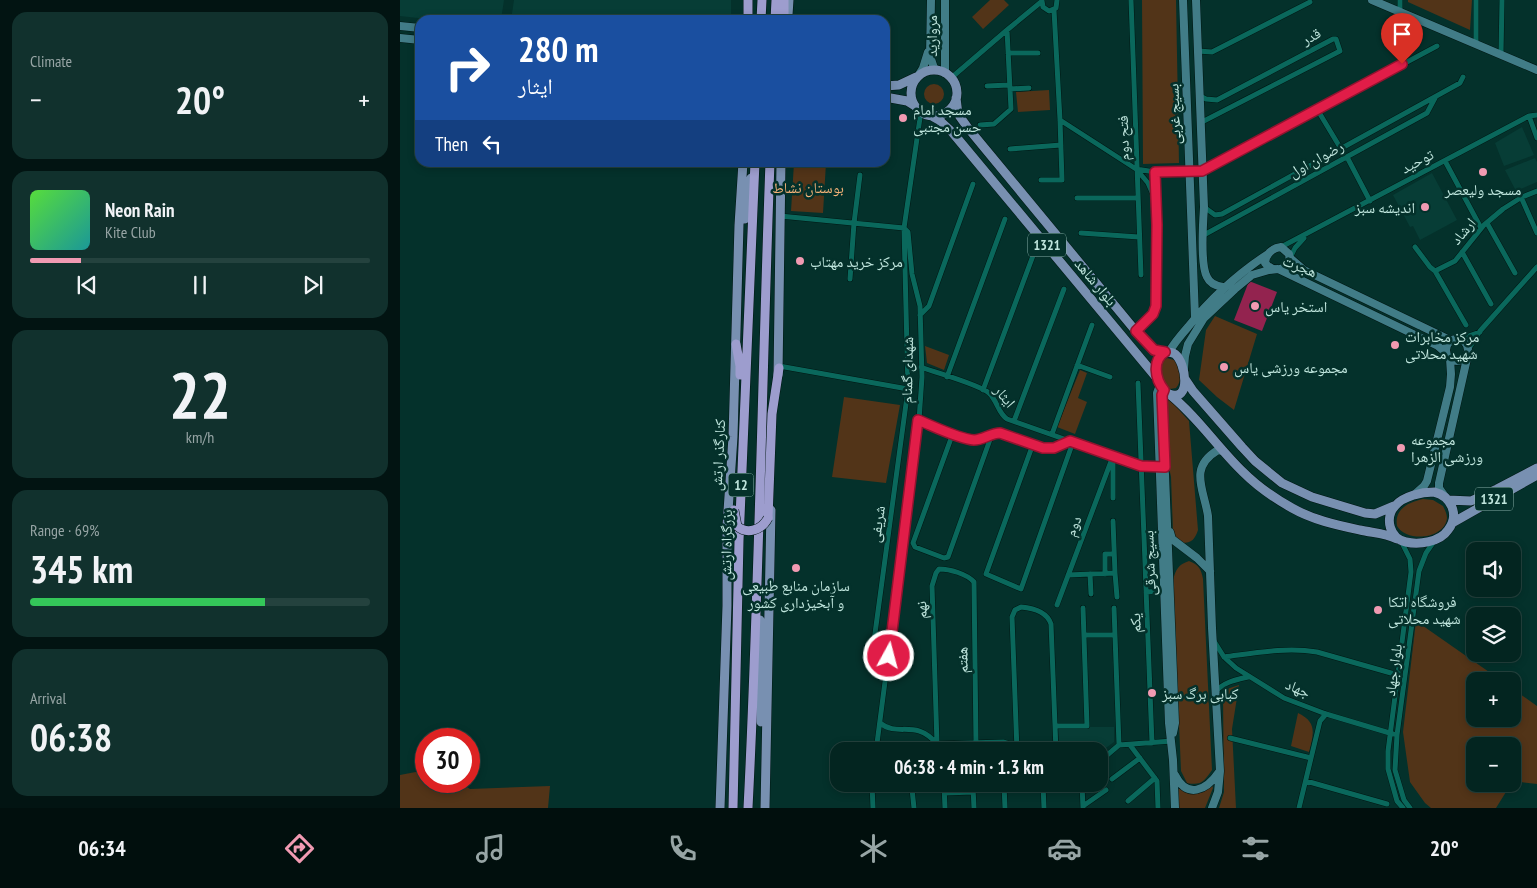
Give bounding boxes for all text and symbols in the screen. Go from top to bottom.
pin [1381,13,1423,64]
street label: مروارید [922,15,941,57]
icon: arrive [1388,20,1416,48]
street label: قدر [1297,23,1324,49]
text: 280 m [518,26,599,72]
icon: right [435,35,500,100]
text: Climate [30,51,72,71]
text: ایثار [518,72,553,100]
text: 20° [175,75,225,124]
text: − [30,81,42,118]
text: + [358,81,370,118]
street label: بسیج غربی [1163,83,1186,145]
place label: مسجد امام حسن مجتبی [913,100,982,137]
marker: مسجد امام حسن مجتبی [897,112,909,124]
street label: فتح دوم [1113,115,1134,161]
icon: left [478,130,506,158]
text: Then [435,132,468,156]
street label: رضوان اول [1285,136,1347,183]
street label: توحید [1397,144,1437,177]
marker: مسجد ولیعصر [1477,166,1489,178]
park label: بوستان نشاط [772,178,844,198]
place label: مسجد ولیعصر [1444,180,1521,199]
text: Neon Rain [105,198,174,222]
place label: اندیشه سبز [1354,198,1415,217]
marker: اندیشه سبز [1419,201,1431,213]
street label: ارشاد [1446,214,1480,248]
text: Kite Club [105,222,156,242]
road number: 1321 [1028,234,1066,256]
street label: هجرت [1280,251,1320,281]
place label: مرکز خرید مهتاب [810,252,903,271]
marker: مرکز خرید مهتاب [794,255,806,267]
street label: بلوار شاهد [1071,255,1121,309]
icon: previous [73,271,101,299]
icon: pause [186,271,214,299]
icon: next [299,271,327,299]
place label: استخر یاس [1265,297,1327,317]
marker: استخر یاس [1249,300,1261,312]
place label: مرکز مخابرات شهید محلاتی [1405,327,1479,364]
street label: شهدای گمنام [897,336,918,404]
marker: مرکز مخابرات شهید محلاتی [1389,339,1401,351]
text: 22 [169,352,231,436]
place label: مجموعه ورزشی یاس [1234,358,1348,378]
marker: مجموعه ورزشی یاس [1218,361,1230,373]
street label: ایثار [989,380,1020,411]
street label: کنارگذر ارتش [707,418,730,492]
text: km/h [186,427,214,447]
place label: مجموعه ورزشی الزهرا [1411,430,1483,467]
marker: مجموعه ورزشی الزهرا [1395,442,1407,454]
road number: 12 [728,474,754,496]
road number: 1321 [1475,488,1513,510]
street label: شریفی [865,504,890,544]
street label: بزرگراه ارتش [716,509,737,581]
street label: دوم [1060,513,1086,539]
text: Range · 69% [30,520,99,540]
street label: بسیج شرقی [1138,530,1161,596]
map controls [1466,542,1521,792]
button: sound [1466,542,1521,597]
text: 345 km [30,544,133,593]
marker: سازمان منابع طبیعی و آبخیزداری کشور [790,562,802,574]
place label: سازمان منابع طبیعی و آبخیزداری کشور [742,576,850,613]
place label: فروشگاه اتکا شهید محلاتی [1388,592,1461,629]
street label: نهم [911,601,932,619]
marker: فروشگاه اتکا شهید محلاتی [1372,604,1384,616]
button: layers [1466,607,1521,662]
street label: یکم [1125,612,1146,633]
position arrow [862,629,914,681]
street label: بلوار جهاد [1380,643,1406,697]
street label: هفتم [952,646,973,674]
button: + [1466,672,1521,727]
street label: جهاد [1283,674,1314,702]
place label: کبابی برگ سبز [1161,684,1239,704]
marker: کبابی برگ سبز [1146,687,1158,699]
text: Arrival [30,688,66,708]
text: 06:38 [30,712,112,761]
speed limit sign: 30 [415,728,480,793]
button: − [1466,737,1521,792]
text: 06:38 · 4 min · 1.3 km [894,755,1044,779]
icon: directions [282,831,317,866]
icon: music [473,831,508,866]
icon: phone [665,831,700,866]
icon: climate [856,831,891,866]
icon: car [1047,831,1082,866]
icon: filters [1238,831,1273,866]
text: 06:34 [78,834,126,862]
text: 20° [1430,834,1459,862]

